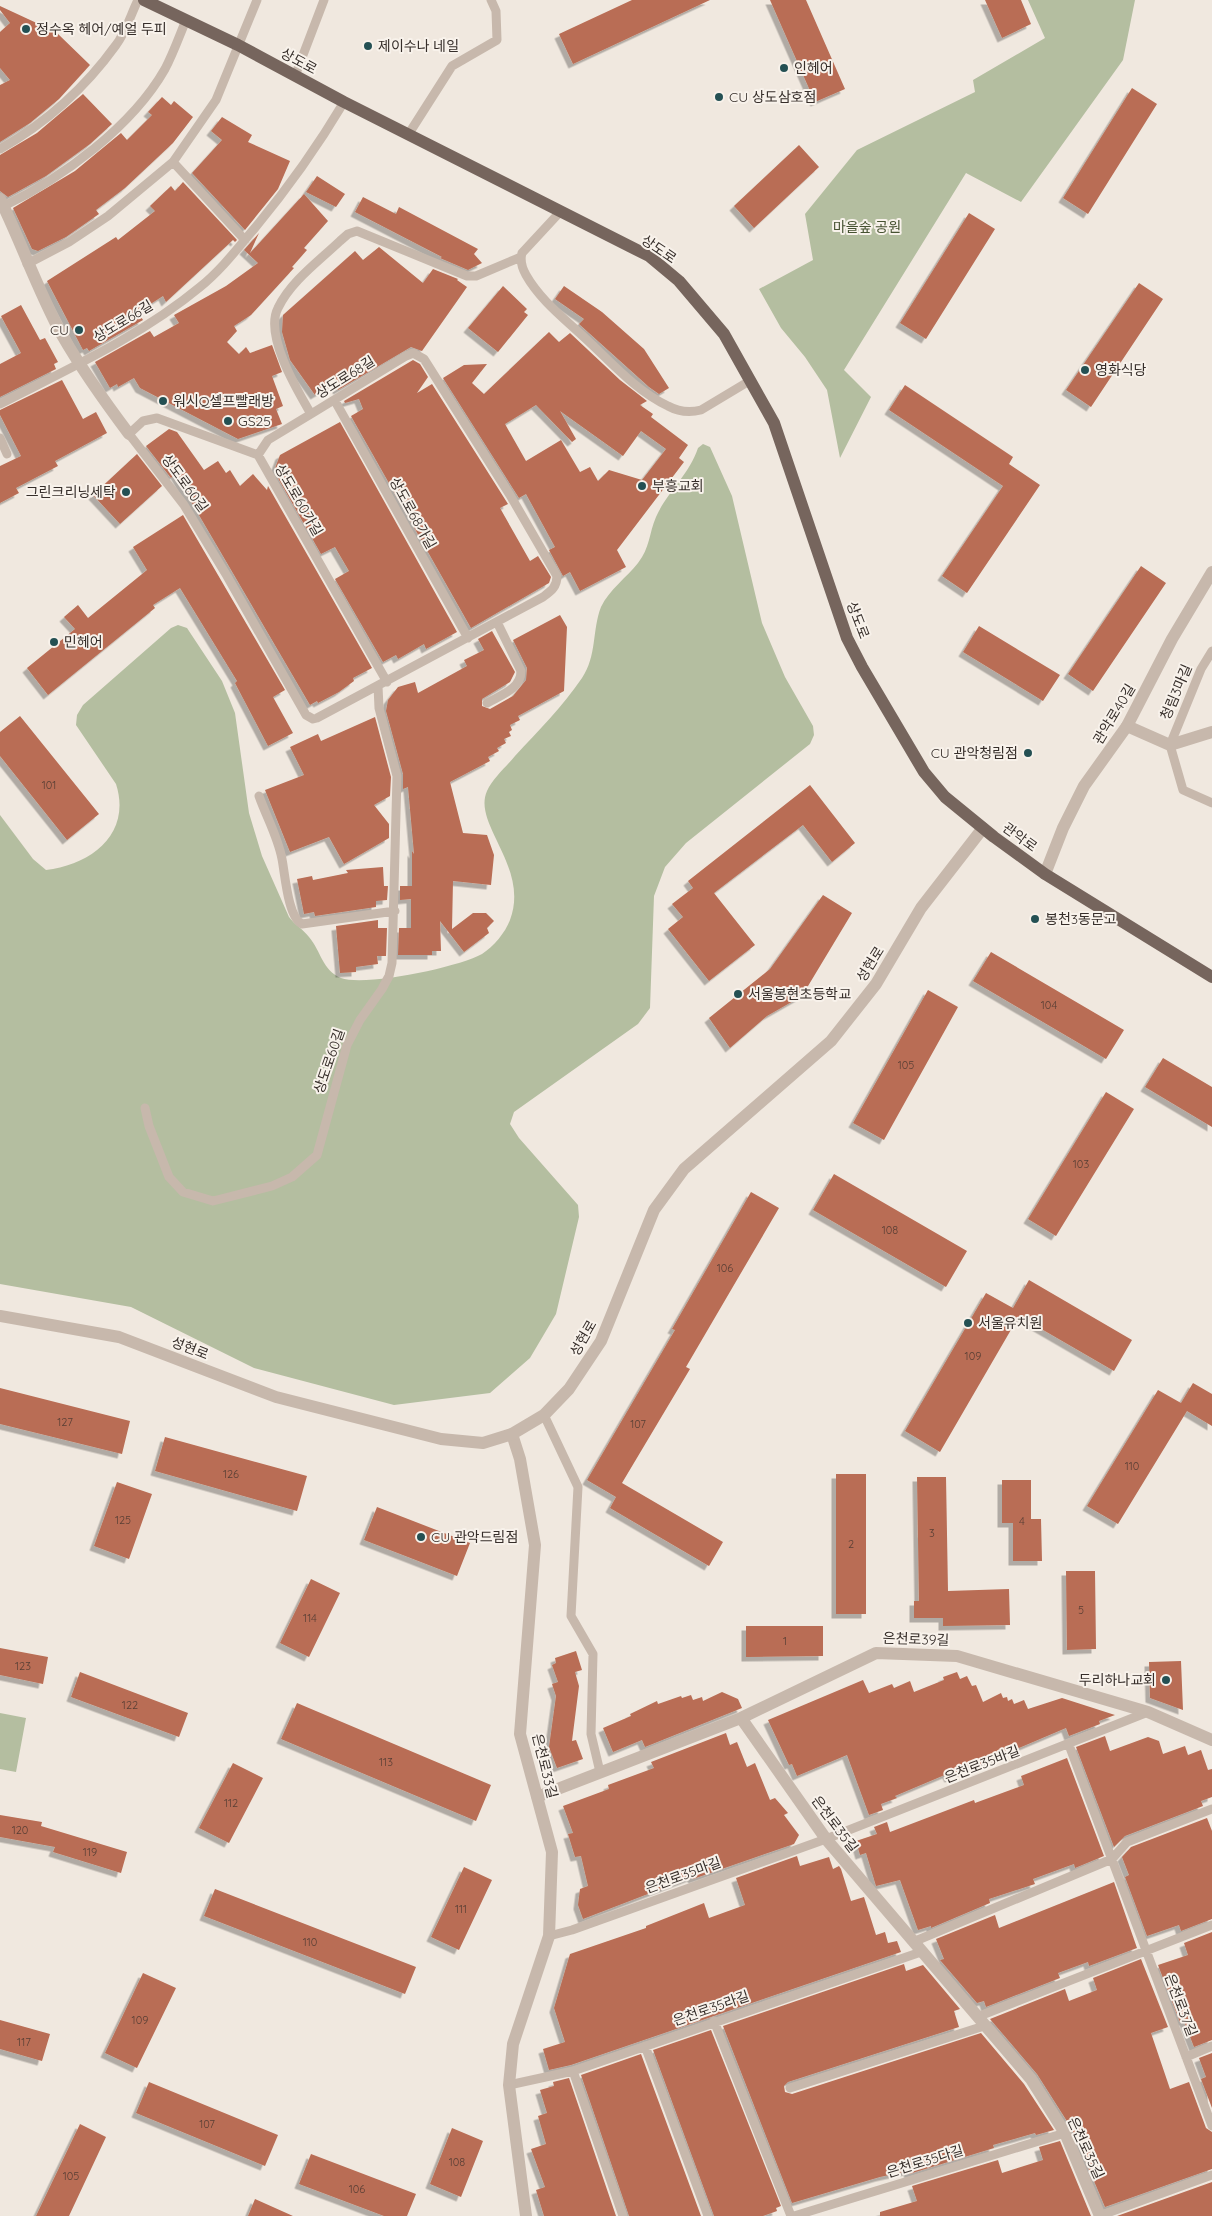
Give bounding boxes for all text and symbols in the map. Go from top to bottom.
place label: 정수옥 헤어/예얼 두피 [36,20,167,38]
marker: 정수옥 헤어/예얼 두피 [20,23,32,35]
place label: 제이수나 네일 [378,37,459,55]
marker: 제이수나 네일 [362,40,374,52]
street label: 상도로 [278,44,320,78]
place label: 인헤어 [794,59,833,77]
marker: 인헤어 [778,62,790,74]
place label: CU 상도삼호점 [729,88,816,106]
marker: CU 상도삼호점 [713,91,725,103]
park label: 마을숲 공원 [833,218,901,236]
street label: 상도로 [638,231,680,267]
street label: 상도로66길 [90,296,156,346]
place label: CU [50,321,69,339]
marker: CU [73,324,85,336]
street label: 상도로68길 [312,352,378,402]
place label: 영화식당 [1095,361,1147,379]
marker: 영화식당 [1079,364,1091,376]
place label: 워시Q셀프빨래방 [173,392,274,410]
marker: 워시Q셀프빨래방 [157,395,169,407]
place label: GS25 [238,412,271,430]
marker: GS25 [222,415,234,427]
street label: 상도로60길 [158,450,212,516]
street label: 상도로60가길 [271,461,327,539]
street label: 상도로68가길 [386,474,440,552]
place label: 부흥교회 [652,477,704,495]
marker: 부흥교회 [636,480,648,492]
place label: 그린크리닝세탁 [26,483,116,501]
marker: 그린크리닝세탁 [120,486,132,498]
street label: 상도로 [843,599,873,641]
place label: 민헤어 [64,633,103,651]
marker: 민헤어 [48,636,60,648]
street label: 청림3마길 [1156,661,1196,723]
street label: 관악로40길 [1089,681,1139,747]
place label: CU 관악청림점 [931,744,1018,762]
marker: CU 관악청림점 [1022,747,1034,759]
house number: 101 [42,778,56,792]
street label: 관악로 [999,818,1041,856]
place label: 봉천3동문고 [1045,910,1117,928]
marker: 봉천3동문고 [1029,913,1041,925]
street label: 성현로 [852,943,888,985]
place label: 서울봉현초등학교 [748,985,851,1003]
marker: 서울봉현초등학교 [732,988,744,1000]
house number: 104 [1041,998,1057,1012]
street label: 상도로60길 [310,1026,348,1096]
house number: 105 [898,1058,914,1072]
house number: 103 [1073,1157,1089,1171]
house number: 108 [882,1223,898,1237]
house number: 106 [717,1261,733,1275]
place label: 서울유치원 [978,1314,1042,1332]
street label: 성현로 [566,1317,601,1359]
marker: 서울유치원 [962,1317,974,1329]
street label: 성현로 [169,1333,211,1363]
house number: 109 [965,1349,981,1363]
house number: 127 [57,1415,73,1429]
house number: 107 [630,1417,646,1431]
house number: 110 [1125,1459,1139,1473]
house number: 126 [223,1467,239,1481]
house number: 125 [115,1513,131,1527]
house number: 4 [1019,1514,1025,1528]
house number: 3 [929,1526,935,1540]
place label: CU 관악드림점 [431,1528,518,1546]
marker: CU 관악드림점 [415,1531,427,1543]
house number: 2 [848,1537,854,1551]
house number: 5 [1078,1603,1084,1617]
house number: 114 [303,1611,317,1625]
street label: 은천로39길 [882,1629,950,1649]
house number: 1 [783,1634,787,1648]
house number: 123 [15,1659,31,1673]
place label: 두리하나교회 [1079,1671,1156,1689]
marker: 두리하나교회 [1160,1674,1172,1686]
house number: 122 [122,1698,138,1712]
street label: 은천로33길 [528,1732,562,1800]
street label: 은천로35바길 [942,1741,1022,1787]
house number: 113 [379,1755,393,1769]
street label: 은천로35길 [808,1792,862,1856]
house number: 112 [224,1796,238,1810]
house number: 120 [12,1823,28,1837]
house number: 119 [83,1845,97,1859]
street label: 은천로35마길 [643,1853,723,1897]
house number: 111 [455,1902,467,1916]
house number: 110 [303,1935,317,1949]
street label: 은천로37길 [1161,1971,1201,2039]
street label: 은천로35라길 [671,1987,751,2029]
house number: 109 [132,2013,148,2027]
house number: 117 [17,2035,31,2049]
street label: 은천로35길 [1064,2114,1108,2182]
house number: 107 [199,2117,215,2131]
street label: 은천로35다길 [884,2141,966,2181]
house number: 108 [449,2155,465,2169]
house number: 105 [63,2169,79,2183]
house number: 106 [349,2182,365,2196]

